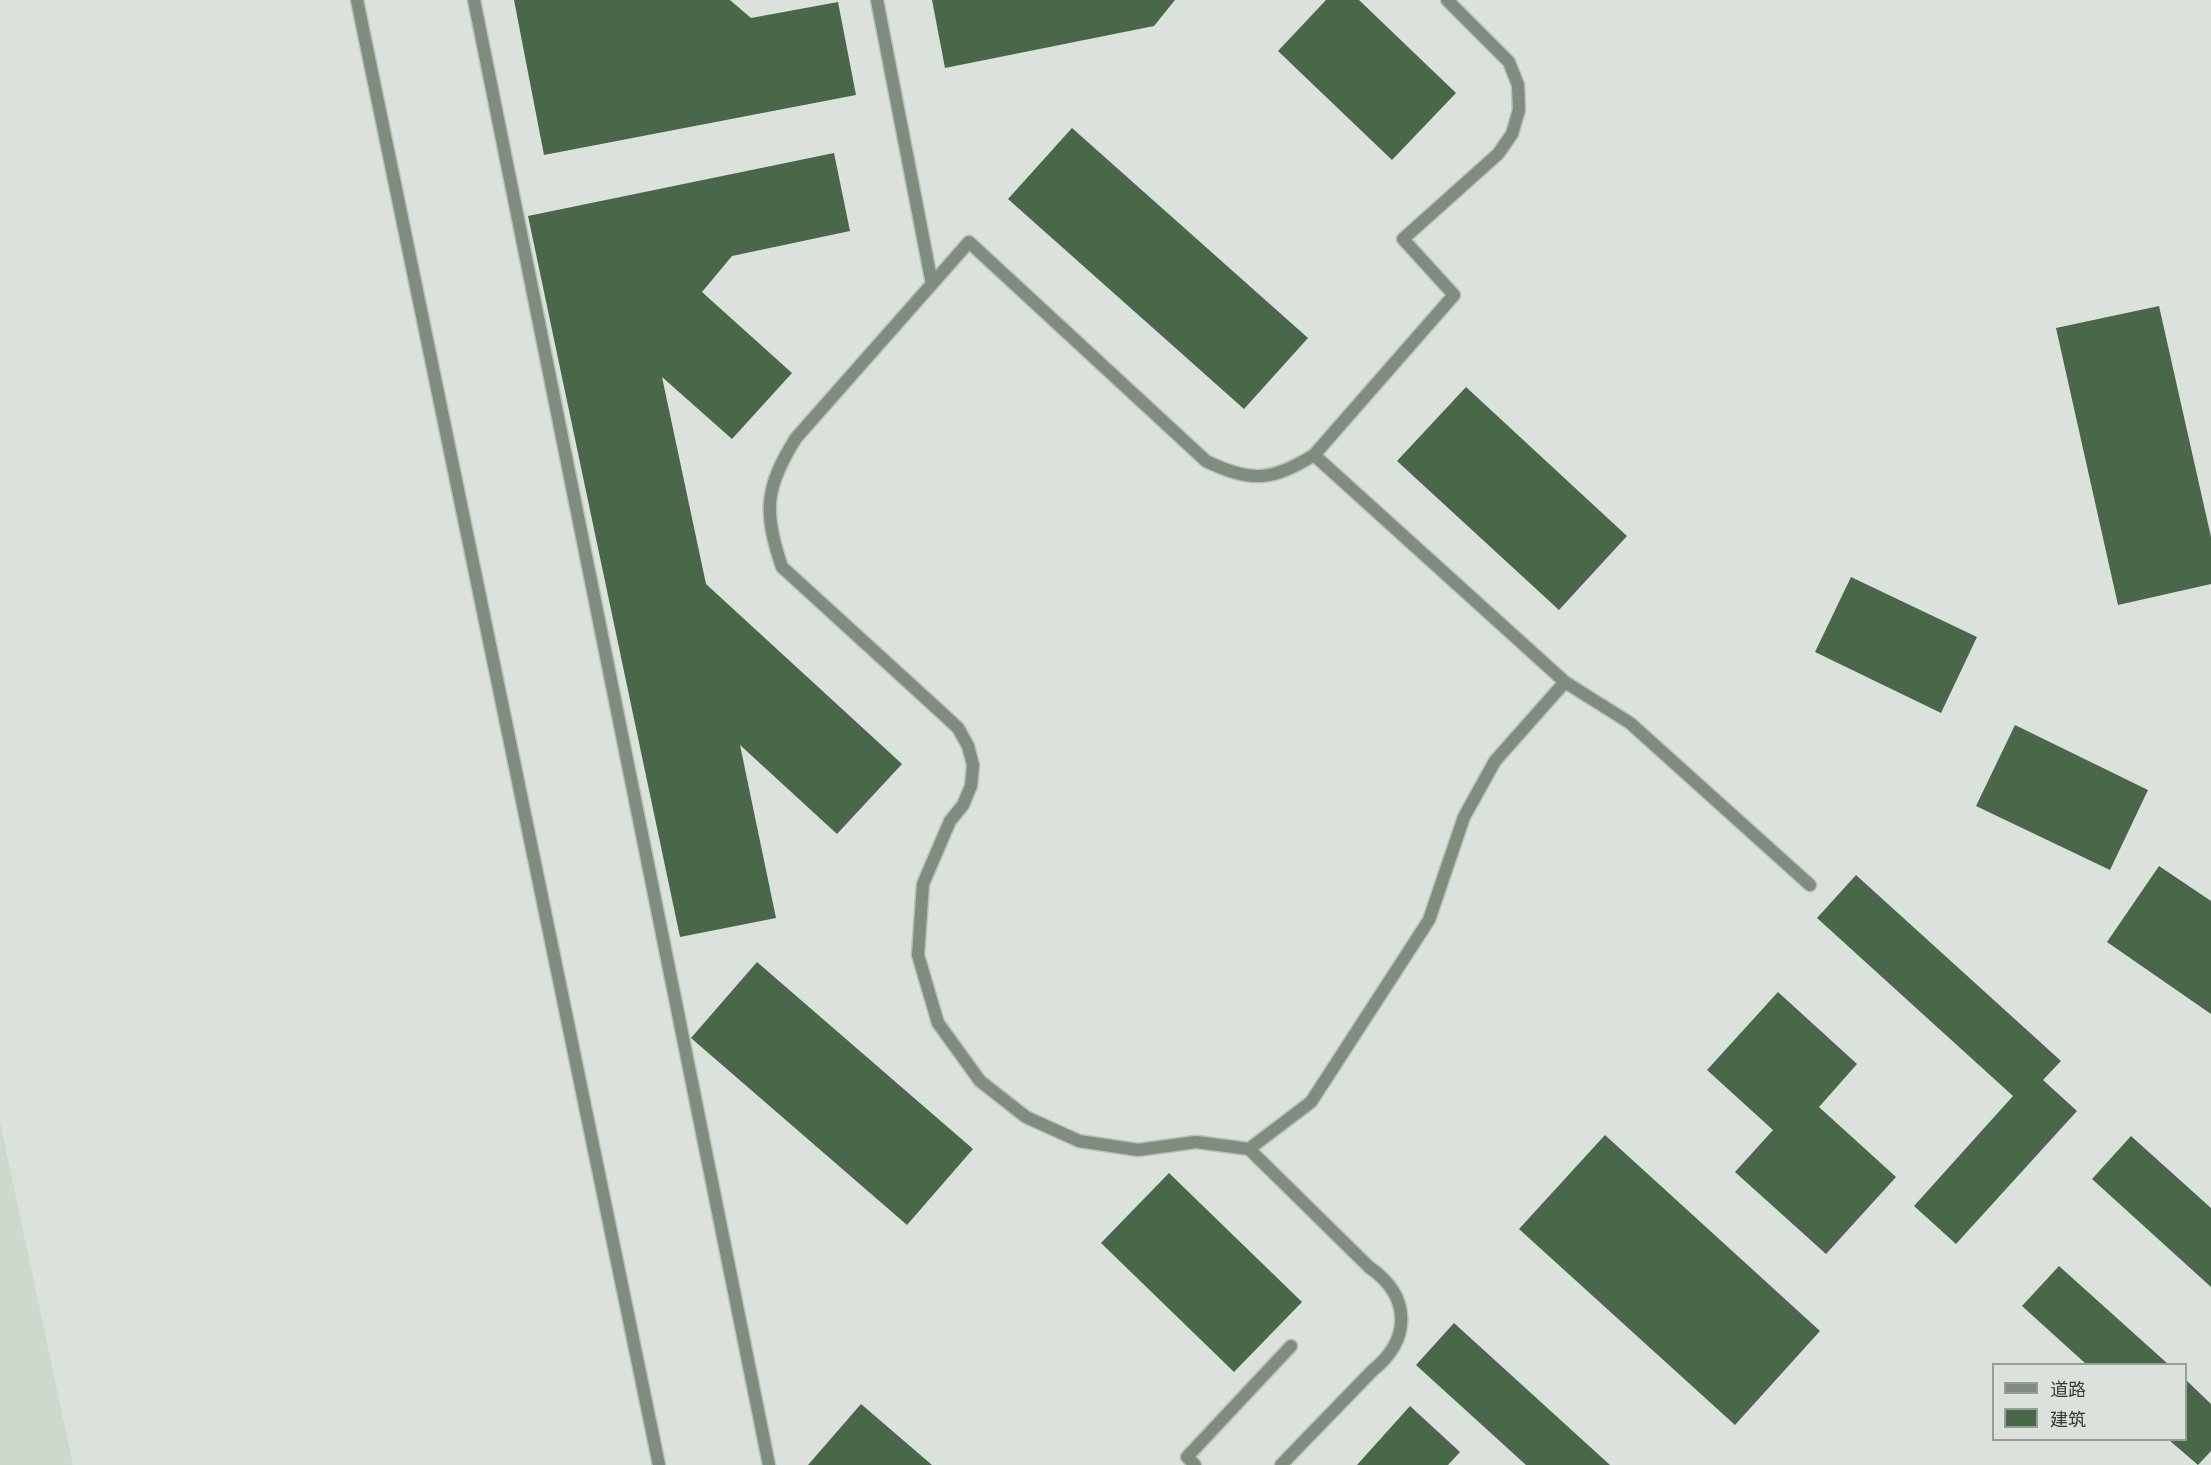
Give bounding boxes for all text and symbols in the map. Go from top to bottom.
legend [1992,1363,2187,1441]
text: 道路 [2050,1379,2086,1400]
text: 建筑 [2050,1409,2086,1430]

